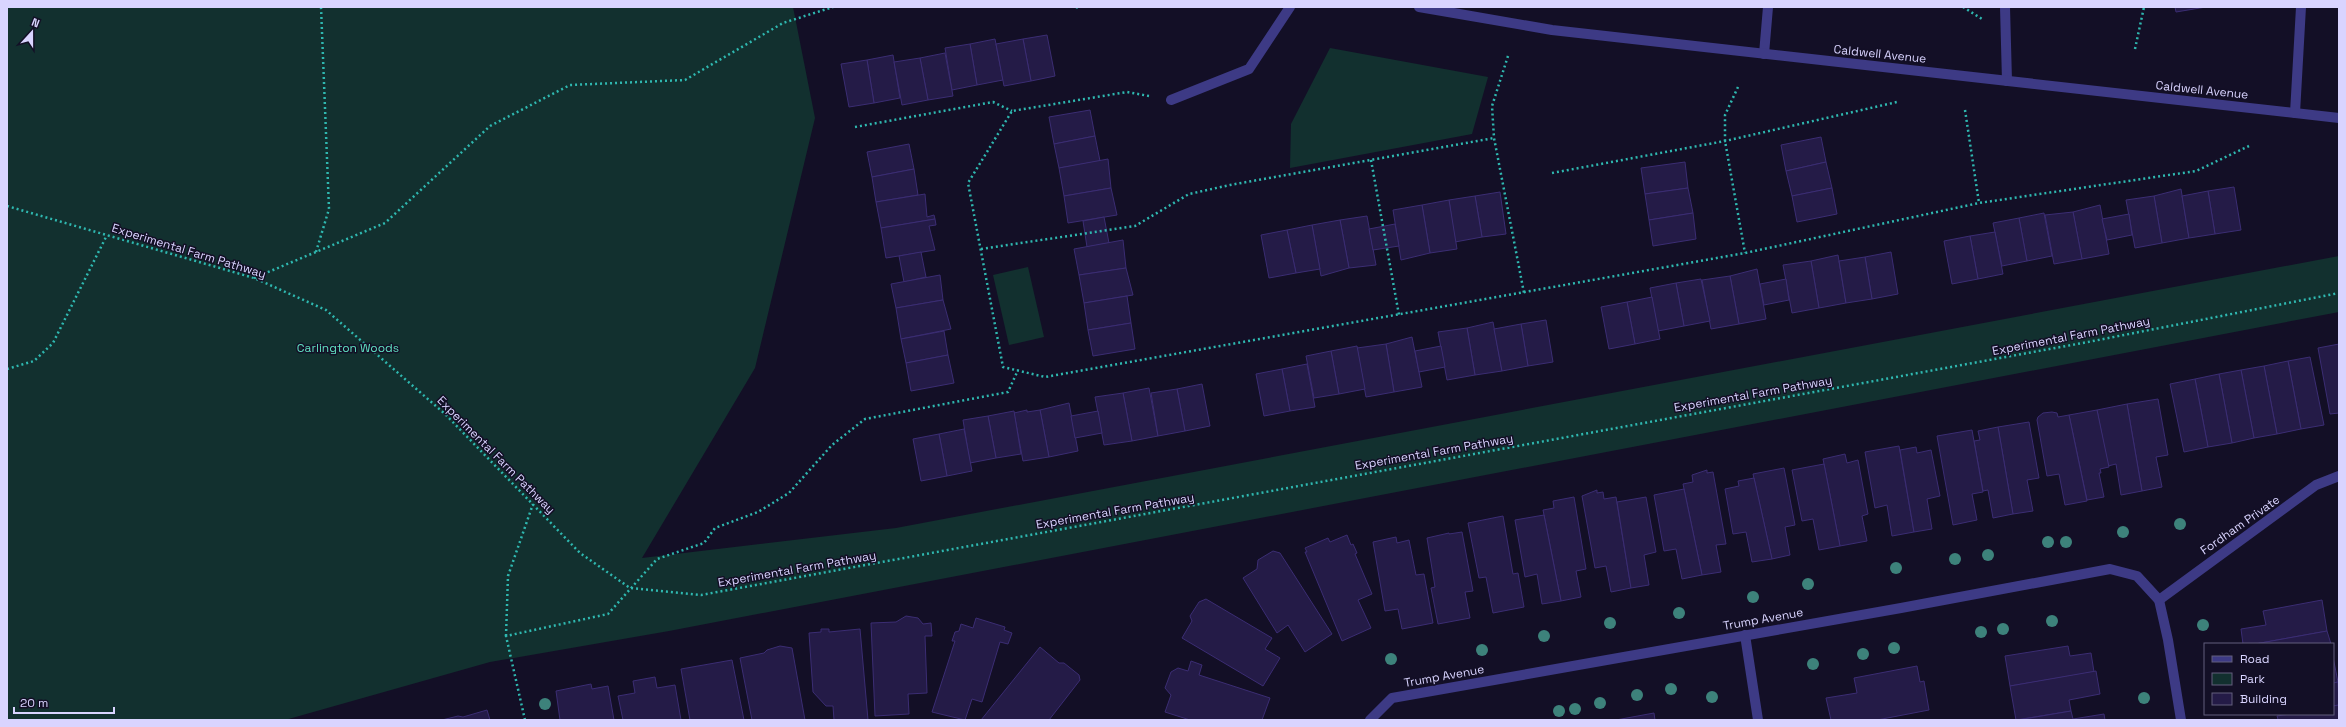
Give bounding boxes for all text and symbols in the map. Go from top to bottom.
north arrow [12,12,52,52]
text: N [30,15,42,31]
street label: Caldwell Avenue [1833,41,1927,67]
street label: Caldwell Avenue [2155,77,2249,103]
street label: Experimental Farm Pathway [110,220,268,282]
street label: Experimental Farm Pathway [1991,313,2151,359]
park label: Carlington Woods [297,340,399,356]
street label: Experimental Farm Pathway [1673,372,1833,416]
street label: Experimental Farm Pathway [434,393,558,517]
street label: Experimental Farm Pathway [1354,430,1514,474]
street label: Experimental Farm Pathway [1035,489,1195,533]
street label: Fordham Private [2197,492,2283,558]
street label: Experimental Farm Pathway [717,547,877,591]
street label: Trump Avenue [1722,604,1804,634]
legend [2204,643,2334,715]
text: Road [2240,651,2269,667]
street label: Trump Avenue [1403,661,1485,691]
text: Park [2240,671,2265,687]
scale bar [14,689,114,715]
text: Building [2240,691,2287,707]
text: 20 m [20,695,48,711]

